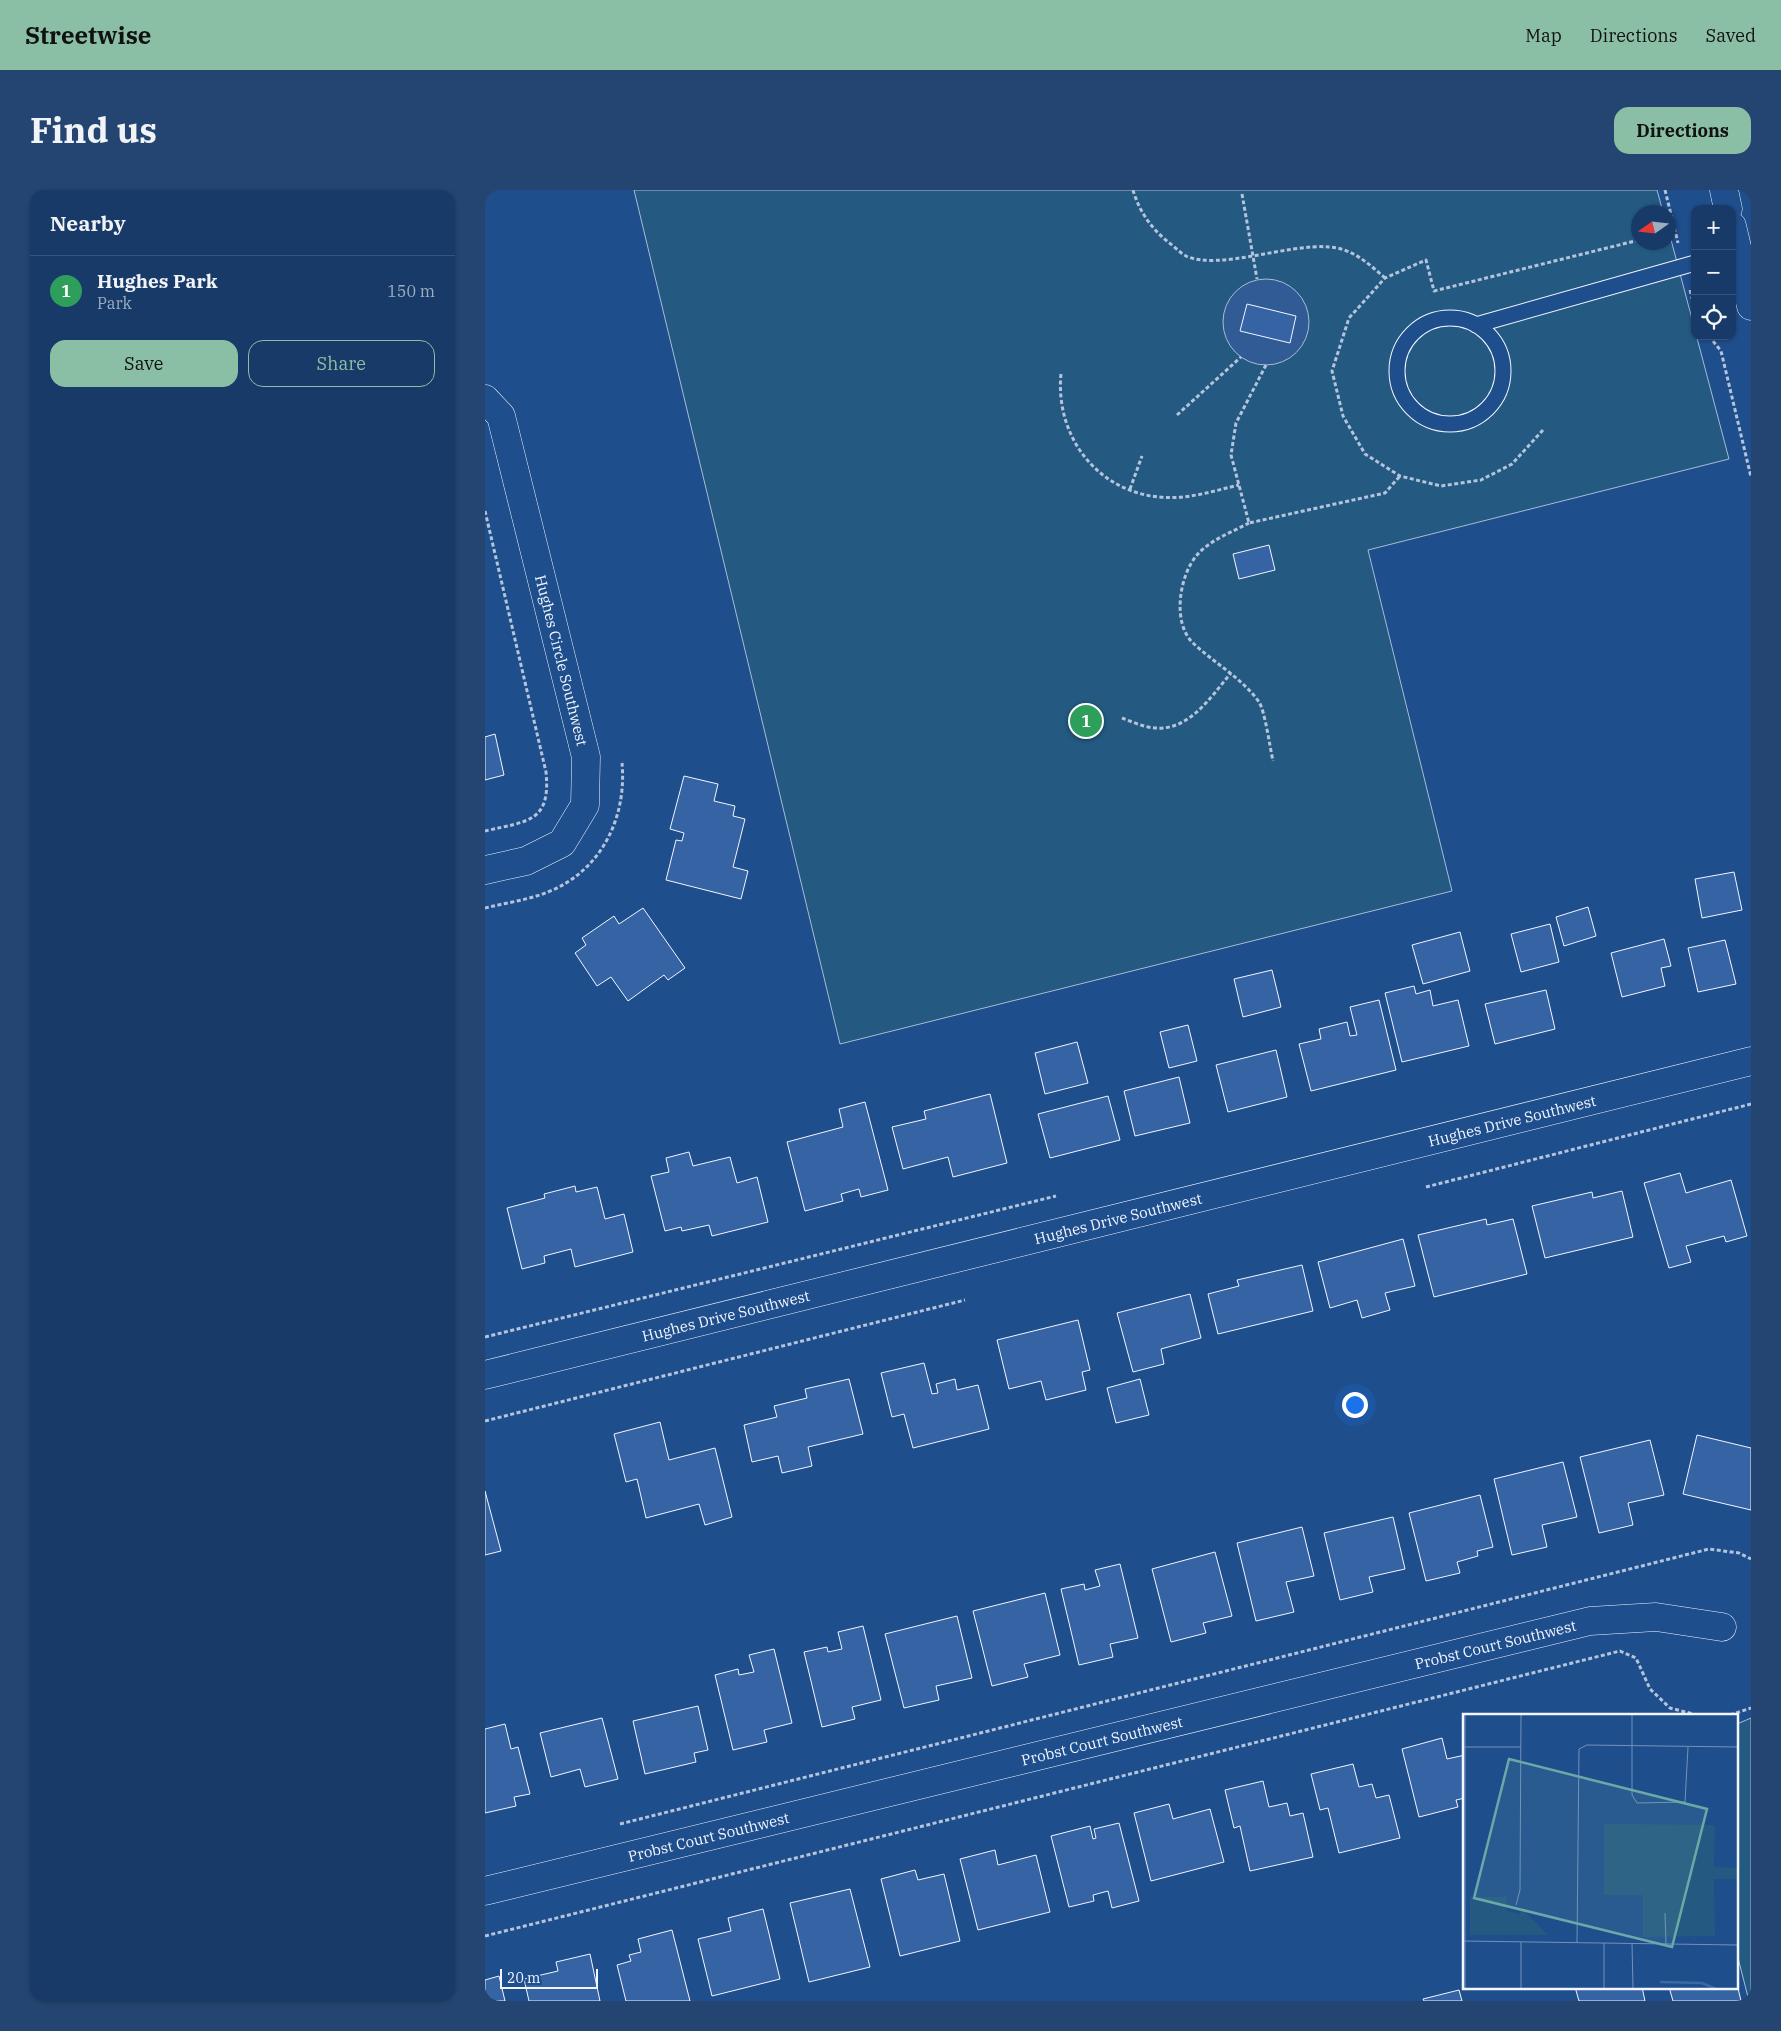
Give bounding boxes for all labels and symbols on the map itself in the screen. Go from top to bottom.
north arrow [1631,205,1676,250]
street label: Hughes Circle Southwest [531,573,592,748]
pin: 1 [1070,702,1102,740]
street label: Hughes Drive Southwest [1426,1090,1598,1150]
street label: Hughes Drive Southwest [1032,1188,1204,1248]
street label: Hughes Drive Southwest [640,1285,812,1345]
your location [1342,1392,1368,1418]
street label: Probst Court Southwest [1413,1615,1578,1673]
street label: Probst Court Southwest [1019,1711,1185,1769]
inset map [1463,1714,1739,1988]
street label: Probst Court Southwest [626,1808,791,1865]
scale bar [500,1966,597,1989]

